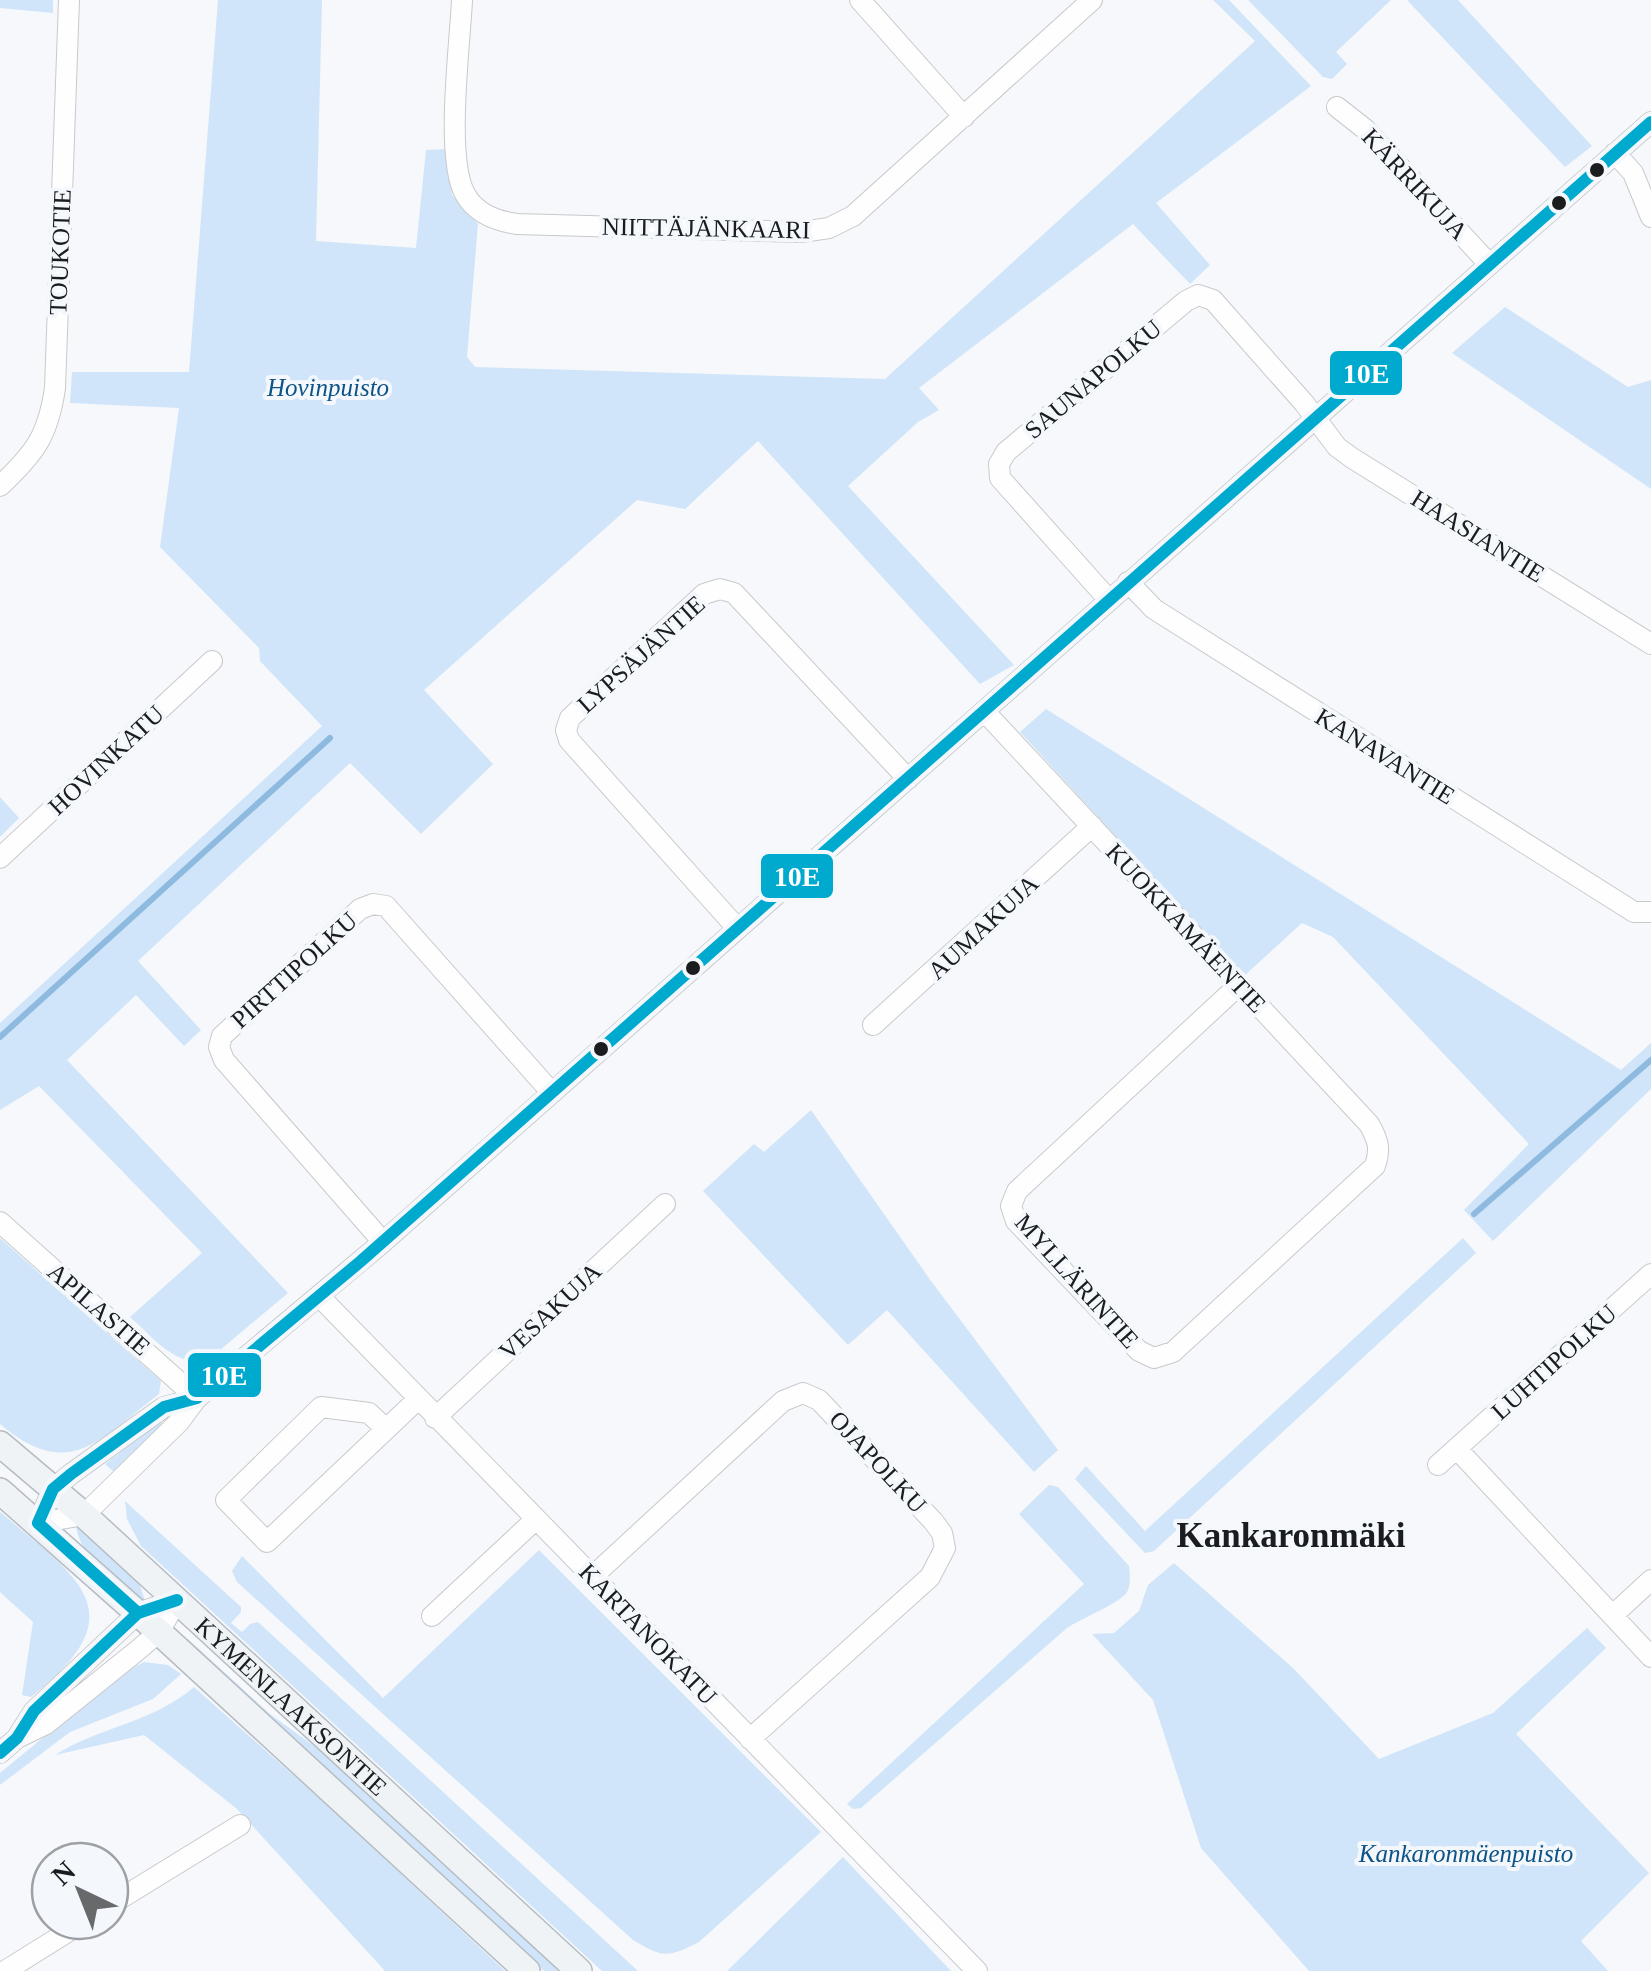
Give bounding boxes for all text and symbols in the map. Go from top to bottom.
street label: KÄRRIKUJA [1357,123,1473,245]
unlabelled marker [1587,160,1607,180]
street label: TOUKOTIE [44,189,76,315]
unlabelled marker [1549,193,1569,213]
street label: NIITTÄJÄNKAARI [602,213,810,243]
street label: SAUNAPOLKU [1019,314,1167,444]
line badge: 10E [1328,349,1404,397]
text: 10E [1343,358,1389,389]
park label: Hovinpuisto [266,374,389,401]
street label: HAASIANTIE [1407,484,1549,588]
street label: LYPSÄJÄNTIE [572,590,710,718]
street label: HOVINKATU [43,700,169,820]
street label: KANAVANTIE [1311,702,1459,810]
street label: KUOKKAMÄENTIE [1101,838,1271,1018]
line badge: 10E [759,852,835,900]
text: 10E [774,861,820,892]
street label: AUMAKUJA [922,869,1044,985]
street label: PIRTTIPOLKU [226,907,362,1033]
unlabelled marker [683,958,703,978]
unlabelled marker [591,1039,611,1059]
street label: MYLLÄRINTIE [1010,1208,1144,1354]
street label: APILASTIE [42,1257,156,1361]
street label: VESAKUJA [494,1257,606,1365]
street label: LUHTIPOLKU [1486,1299,1622,1425]
line badge: 10E [186,1351,263,1399]
text: 10E [201,1360,247,1391]
street label: OJAPOLKU [824,1406,932,1518]
district label: Kankaronmäki [1177,1516,1406,1555]
street label: KARTANOKATU [574,1558,722,1710]
street label: KYMENLAAKSONTIE [190,1611,393,1801]
park label: Kankaronmäenpuisto [1358,1840,1573,1867]
north arrow [30,1841,130,1941]
text: N [45,1855,81,1891]

